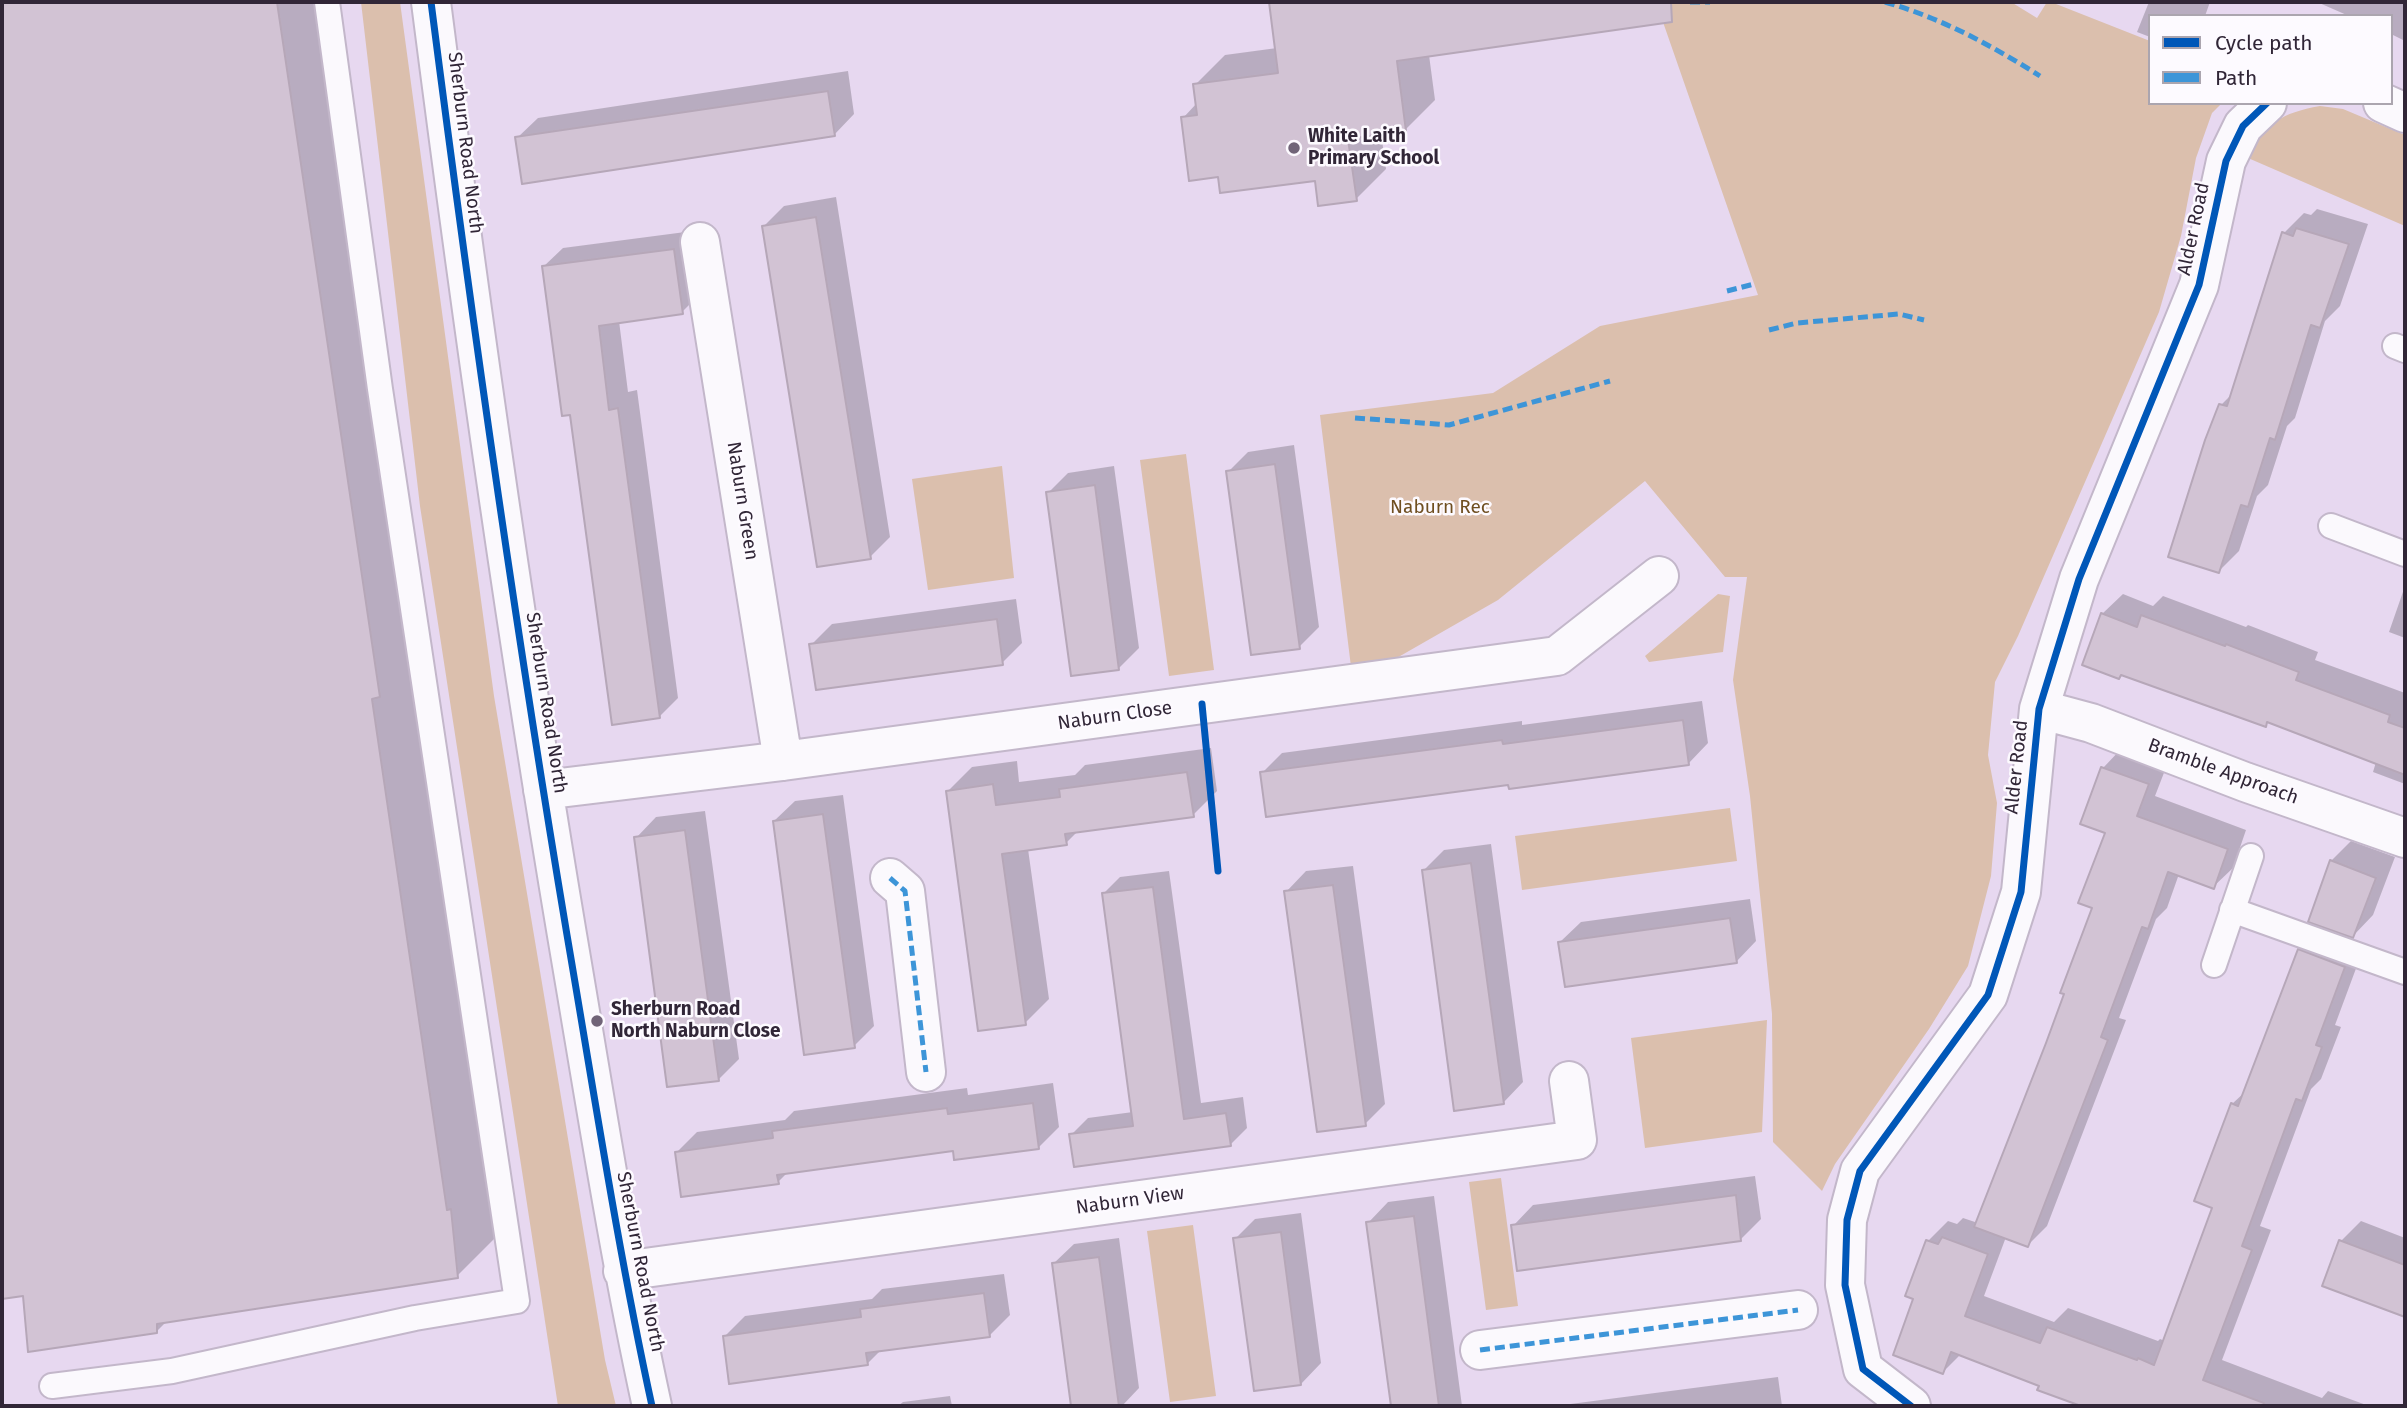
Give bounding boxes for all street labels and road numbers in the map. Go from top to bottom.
street label: Sherburn Road North [443,51,487,235]
street label: Alder Road [2173,181,2215,277]
street label: Naburn Green [721,440,763,562]
street label: Sherburn Road North [520,611,572,795]
street label: Naburn Close [1056,697,1174,735]
street label: Alder Road [2001,719,2033,815]
street label: Bramble Approach [2145,734,2301,810]
street label: Sherburn Road North [611,1170,669,1354]
street label: Naburn View [1074,1182,1186,1220]

